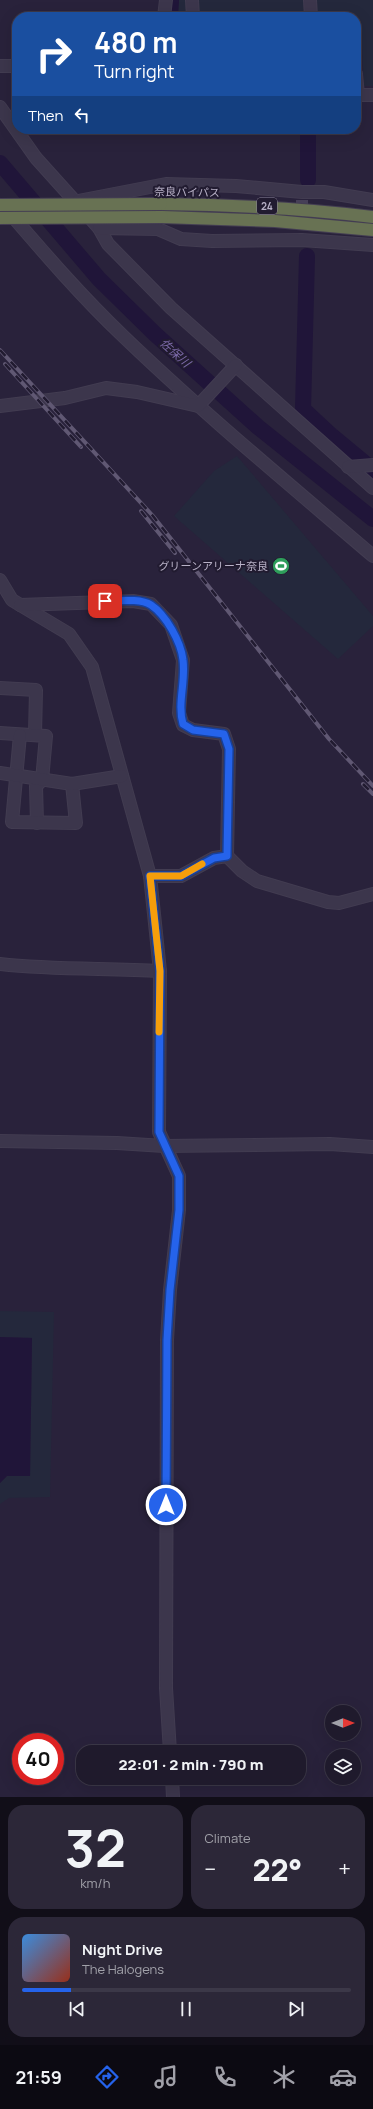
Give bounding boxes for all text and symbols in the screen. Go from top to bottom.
text: 480 m [94,23,177,61]
icon: right [28,28,80,80]
text: Turn right [94,59,175,83]
icon: left [71,104,93,126]
text: Then [28,105,63,126]
street label: 奈良バイパス [154,183,220,200]
road number: 24 [257,198,277,214]
water label: 佐保川 [156,334,196,372]
sports icon: グリーンアリーナ奈良 [271,556,291,576]
place label: グリーンアリーナ奈良 [159,558,268,573]
pin [88,584,122,618]
icon: arrive [94,590,116,612]
position arrow [145,1484,187,1526]
north arrow [325,1705,361,1741]
map controls [325,1705,361,1785]
speed limit sign: 40 [12,1733,64,1785]
button: layers [325,1749,361,1785]
text: 22:01 · 2 min · 790 m [119,1754,263,1775]
text: 32 [65,1812,126,1883]
text: Climate [205,1829,251,1847]
text: 22° [252,1849,302,1890]
text: − [205,1854,216,1884]
text: + [338,1854,351,1884]
text: km/h [80,1874,110,1892]
text: Night Drive [82,1939,163,1960]
text: The Halogens [82,1960,164,1978]
icon: previous [66,1998,88,2020]
icon: pause [175,1998,197,2020]
icon: next [285,1998,307,2020]
icon: directions [93,2063,121,2091]
icon: music [152,2063,180,2091]
icon: phone [211,2063,239,2091]
icon: climate [270,2063,298,2091]
icon: car [329,2063,357,2091]
text: 21:59 [16,2065,62,2089]

